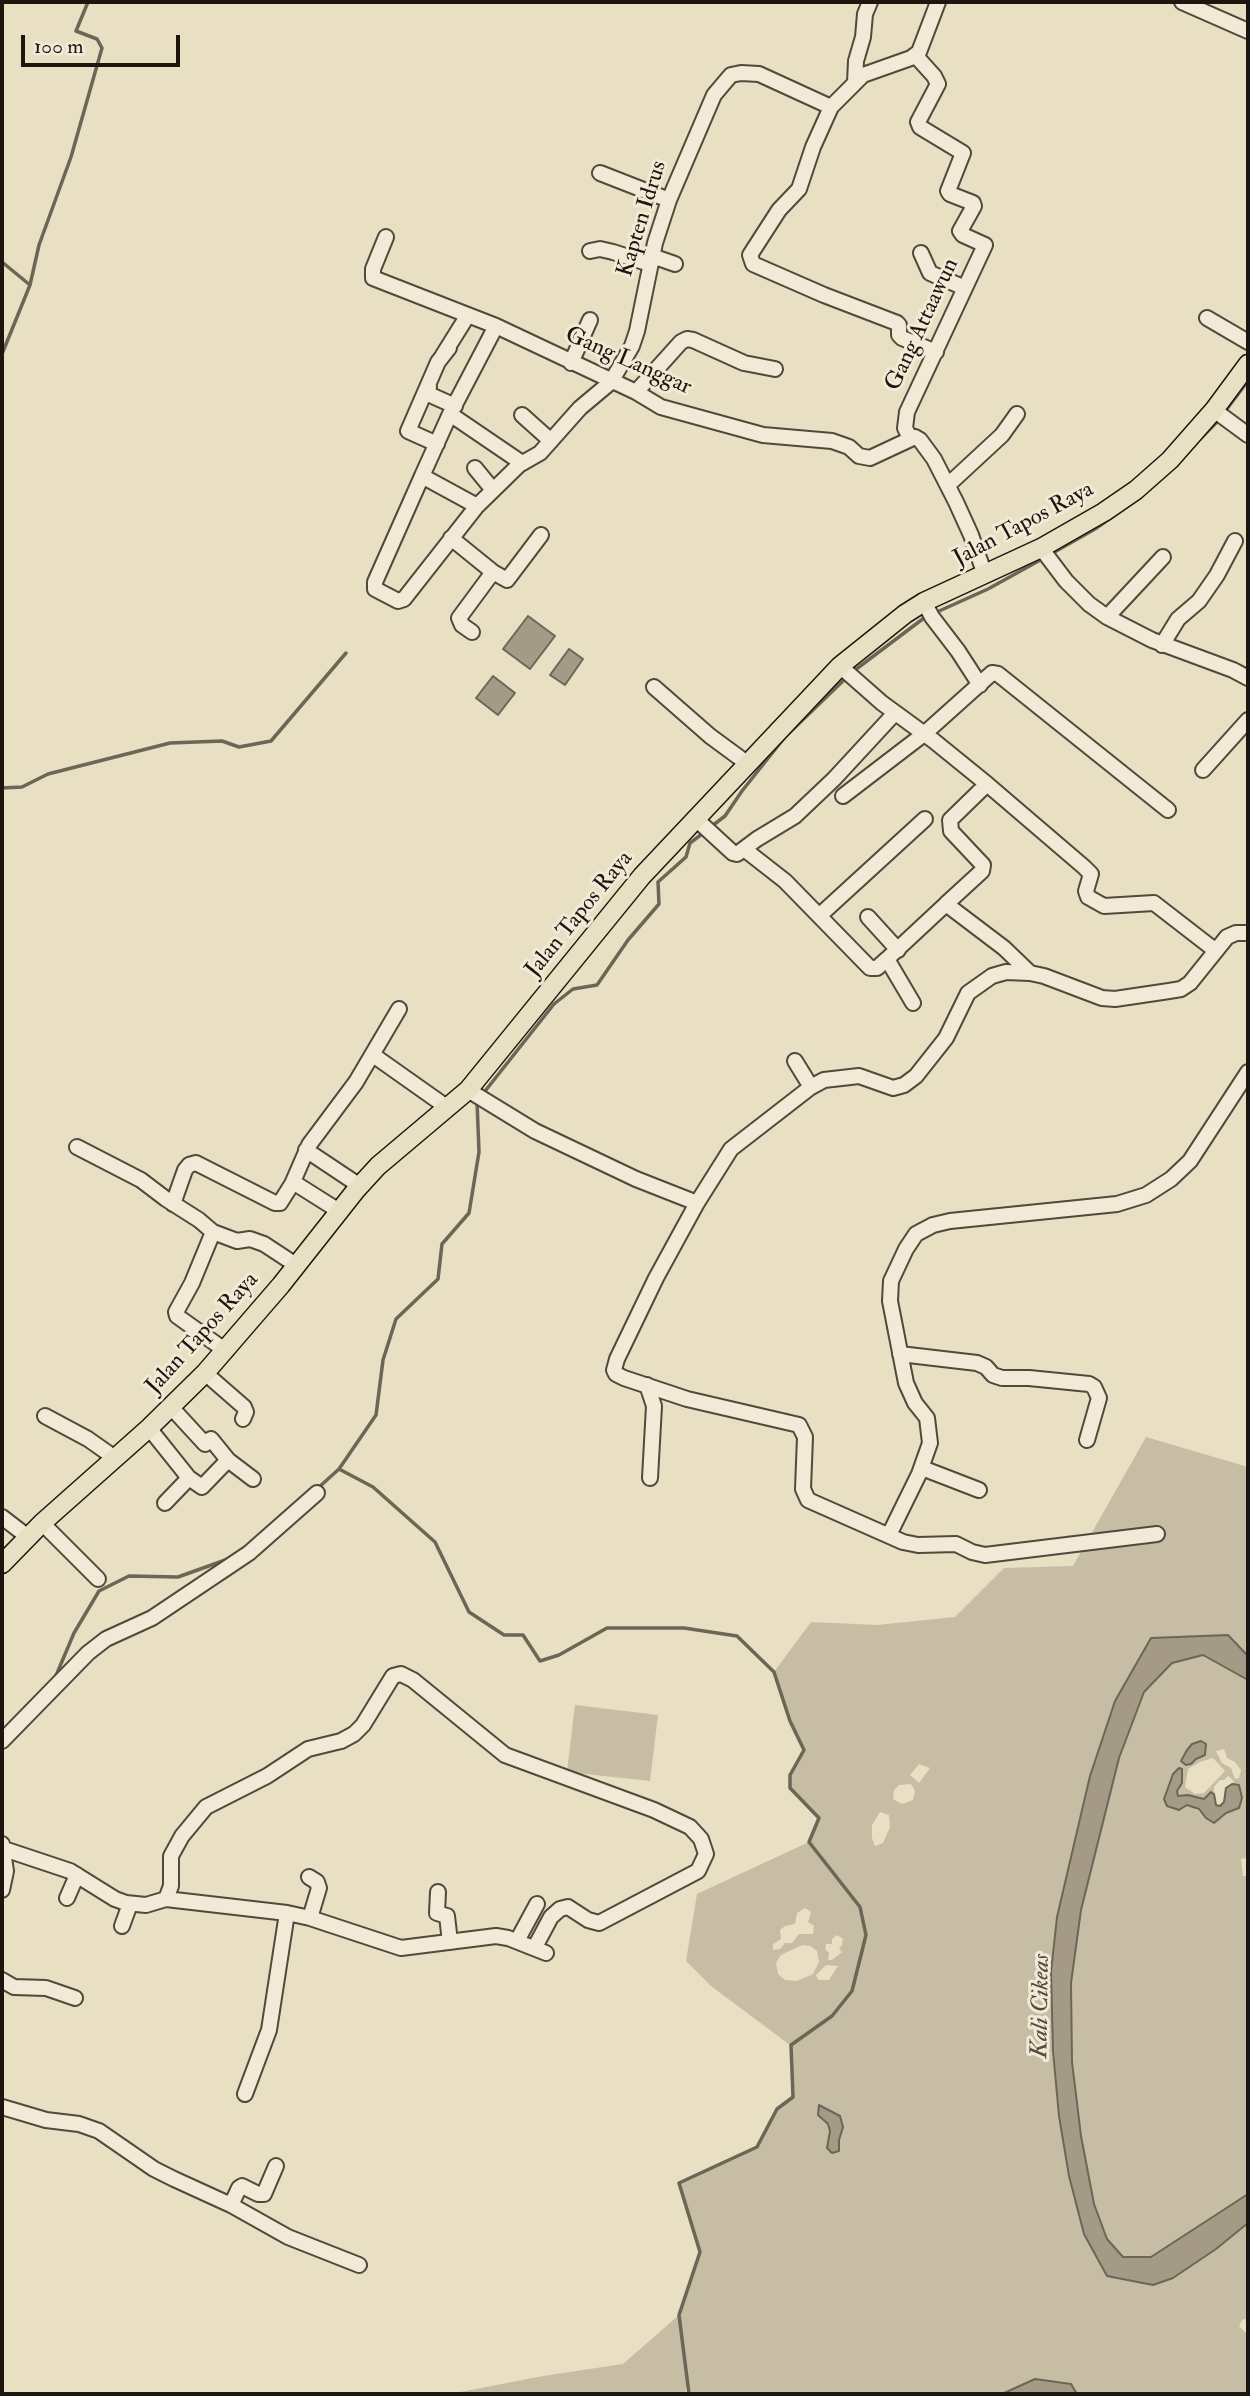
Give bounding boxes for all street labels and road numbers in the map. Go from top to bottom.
street label: Kapten Idrus [612,158,674,280]
street label: Gang Attaawun [880,254,966,396]
street label: Gang Langgar [561,322,695,402]
street label: Jalan Tapos Raya [949,476,1099,574]
street label: Jalan Tapos Raya [521,846,639,984]
street label: Jalan Tapos Raya [141,1267,265,1401]

